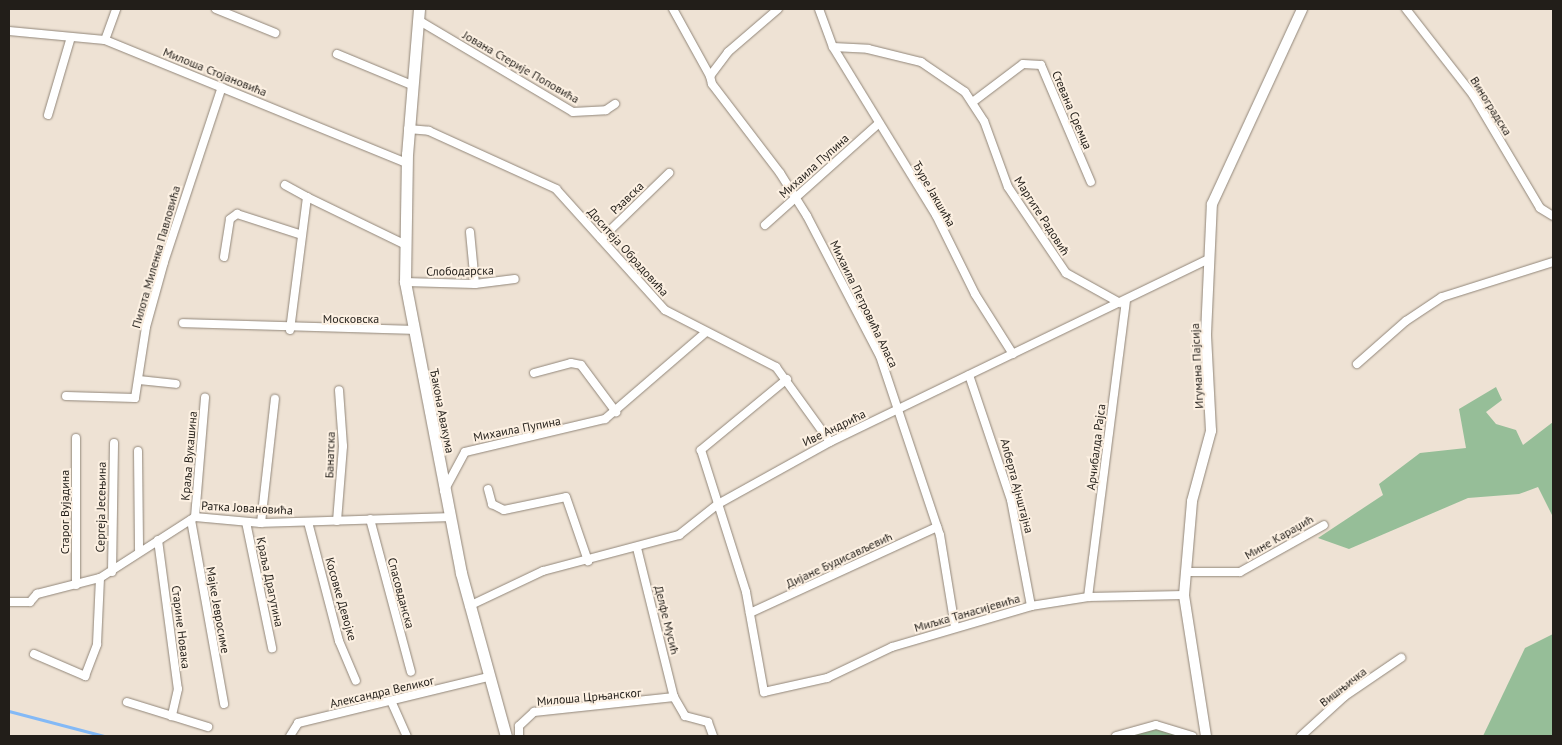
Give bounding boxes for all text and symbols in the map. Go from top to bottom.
street label: Јована Стерије Поповића [460,28,582,106]
street label: Милоша Стојановића [161,45,269,99]
street label: Стевана Сремца [1049,68,1095,152]
street label: Виноградска [1467,74,1515,138]
street label: Михаила Пупина [776,131,852,201]
street label: Ђуре Јакшића [909,159,959,229]
street label: Маргите Радовић [1011,174,1073,258]
street label: Рзавска [607,179,647,217]
street label: Пилота Миленка Павловића [129,184,183,330]
street label: Доситеја Обрадовића [584,205,672,299]
street label: Михаила Петровића Аласа [827,238,901,370]
street label: Слободарска [426,263,494,279]
street label: Московска [323,312,379,326]
street label: Игумана Пајсија [1188,323,1206,409]
street label: Ђакона Авакума [427,367,457,455]
street label: Арчибалда Рајса [1084,403,1108,491]
street label: Иве Андрића [800,406,868,450]
street label: Краља Вукашина [178,411,200,501]
street label: Михаила Пупина [472,413,562,445]
street label: Банатска [322,431,338,479]
street label: Алберта Ајнштајна [997,437,1037,535]
street label: Сергеја Јесењина [93,462,109,552]
street label: Старог Вујадина [58,470,72,554]
street label: Ратка Јовановића [201,498,293,518]
street label: Мине Караџић [1242,511,1316,563]
street label: Дијане Будисављевић [783,529,895,591]
street label: Краља Драгутина [253,536,287,628]
street label: Косовке Девојке [322,555,360,643]
street label: Спасовданска [385,556,417,630]
street label: Мајке Јевросиме [203,565,233,655]
street label: Делфе Мусић [651,584,683,656]
street label: Старине Новака [169,585,193,669]
street label: Миљка Танасијевића [912,591,1022,635]
street label: Вишњичка [1317,664,1369,710]
street label: Александра Великог [328,673,436,711]
street label: Милоша Црњанског [536,685,642,709]

